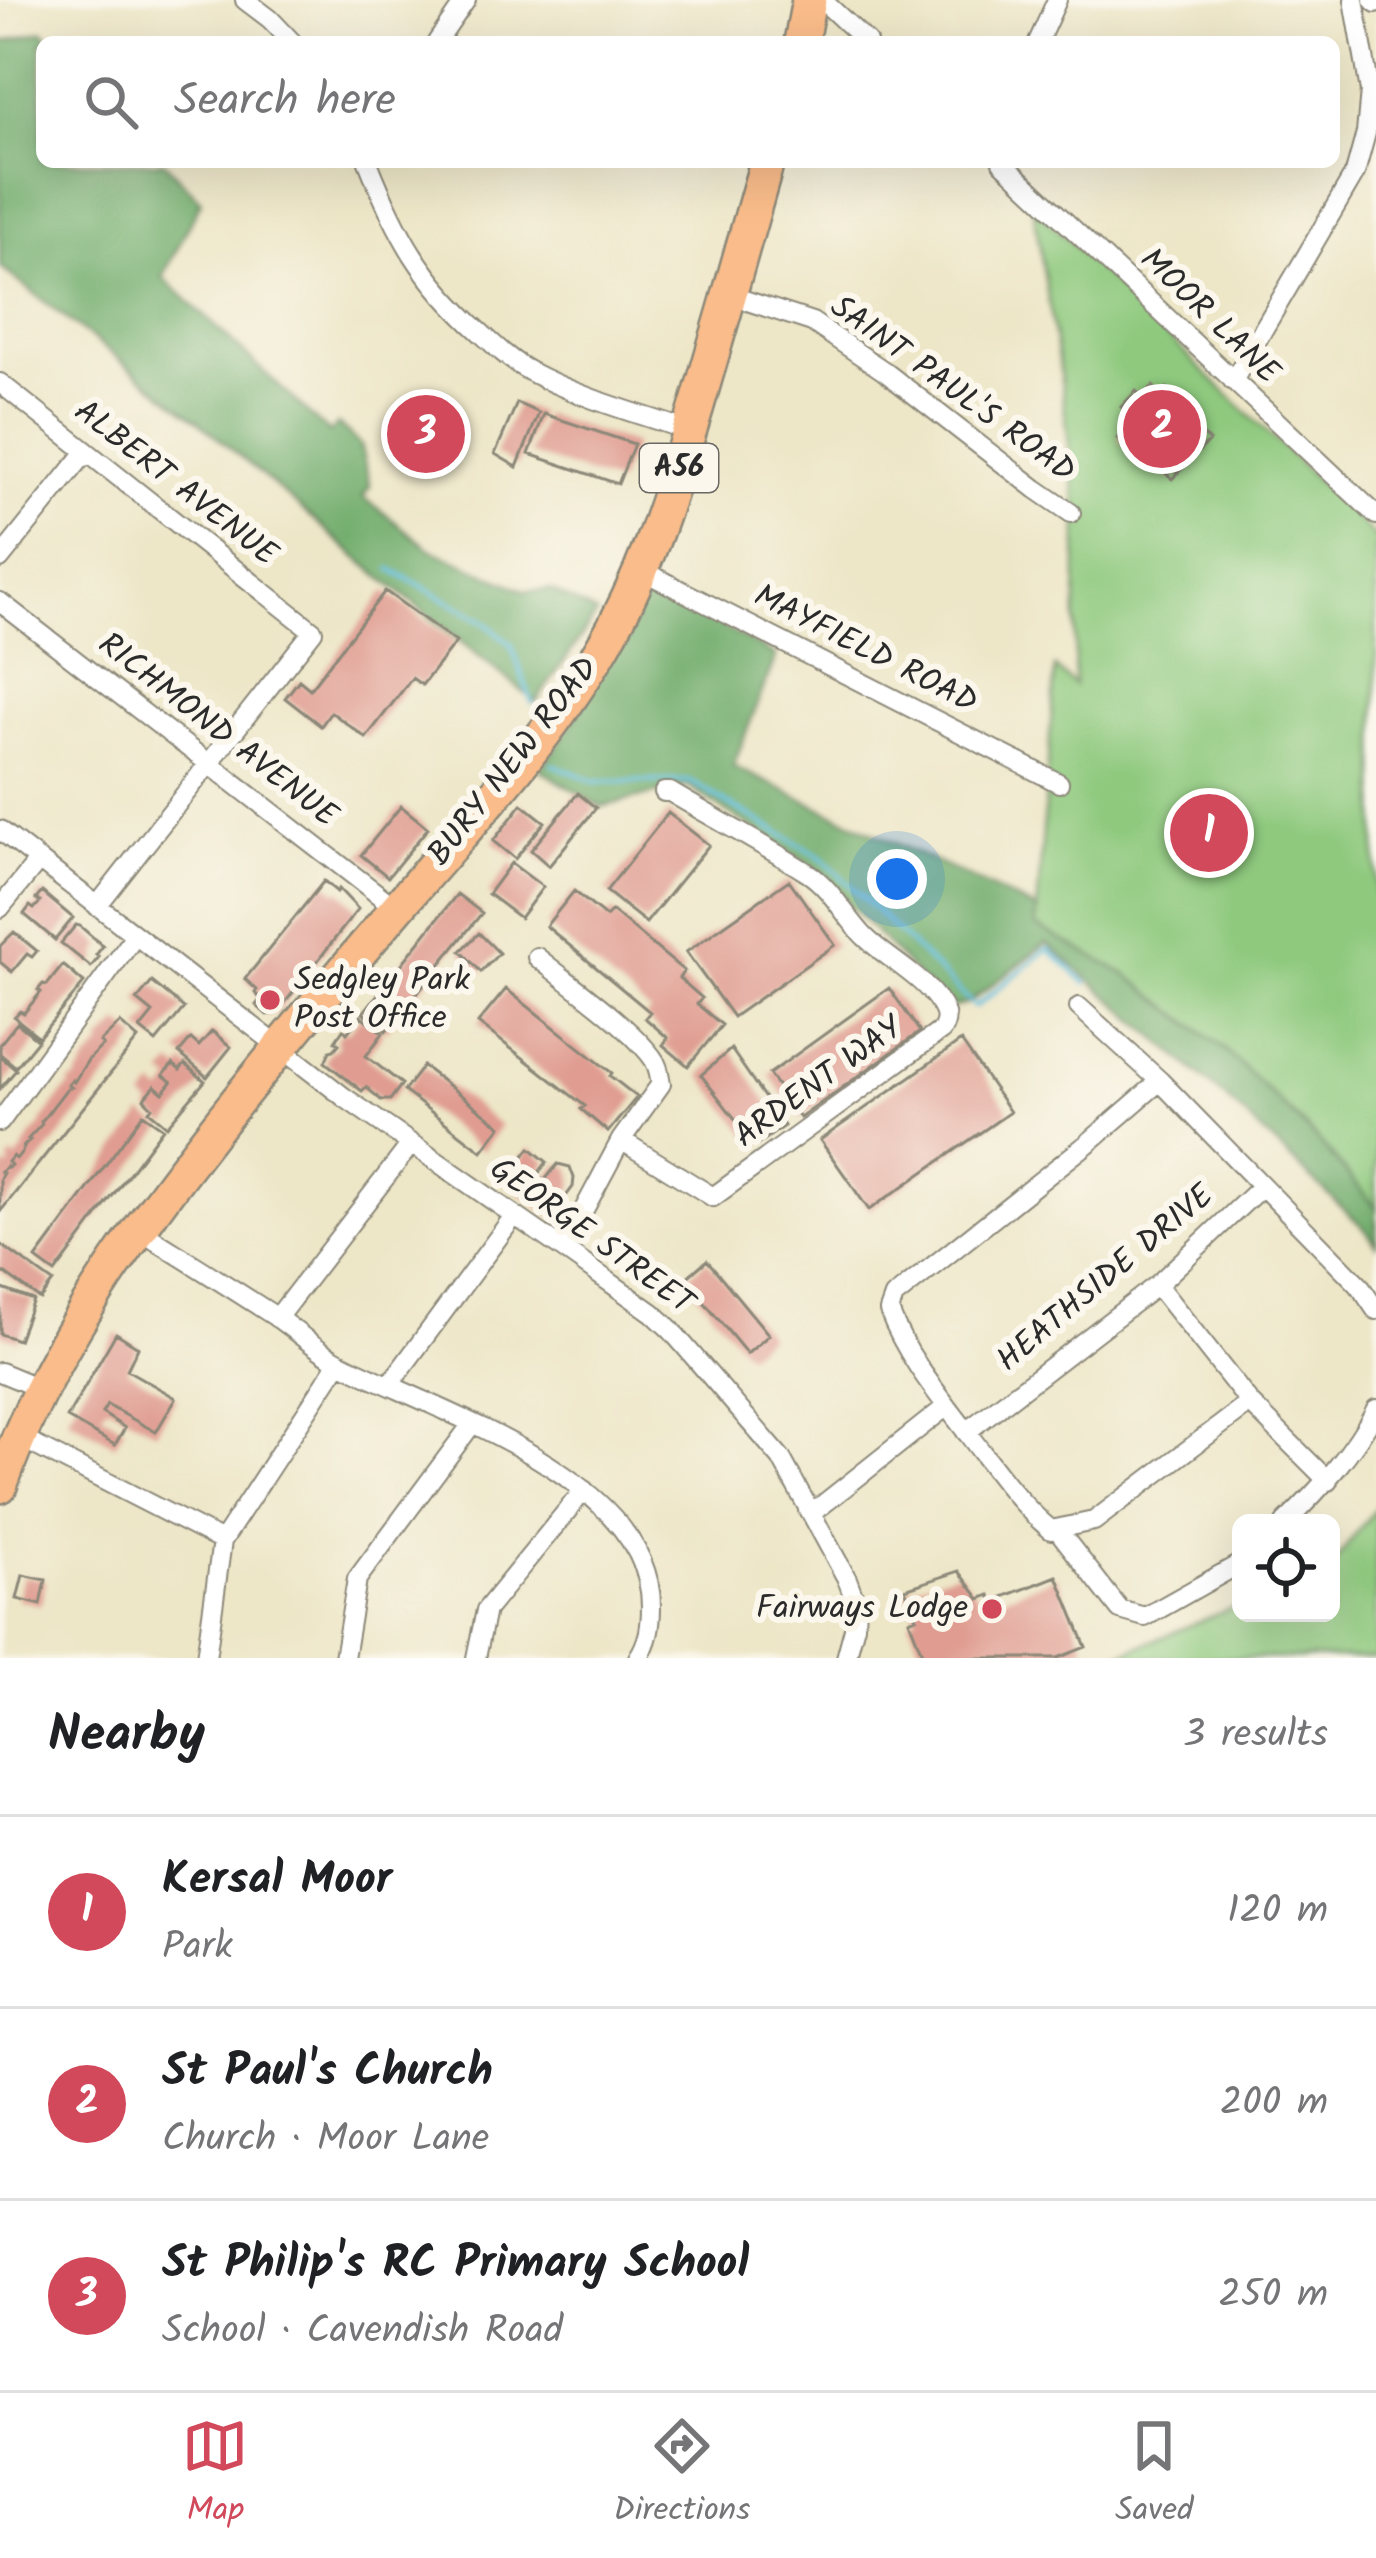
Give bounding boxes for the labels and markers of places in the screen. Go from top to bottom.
pin: 2 [1123,384,1201,474]
pin: 3 [387,389,465,479]
pin: 1 [1170,788,1248,878]
place label: Sedgley Park Post Office [294,955,470,1046]
marker: Sedgley Park Post Office [257,987,283,1013]
place label: Fairways Lodge [756,1583,968,1636]
marker: Fairways Lodge [979,1596,1005,1622]

